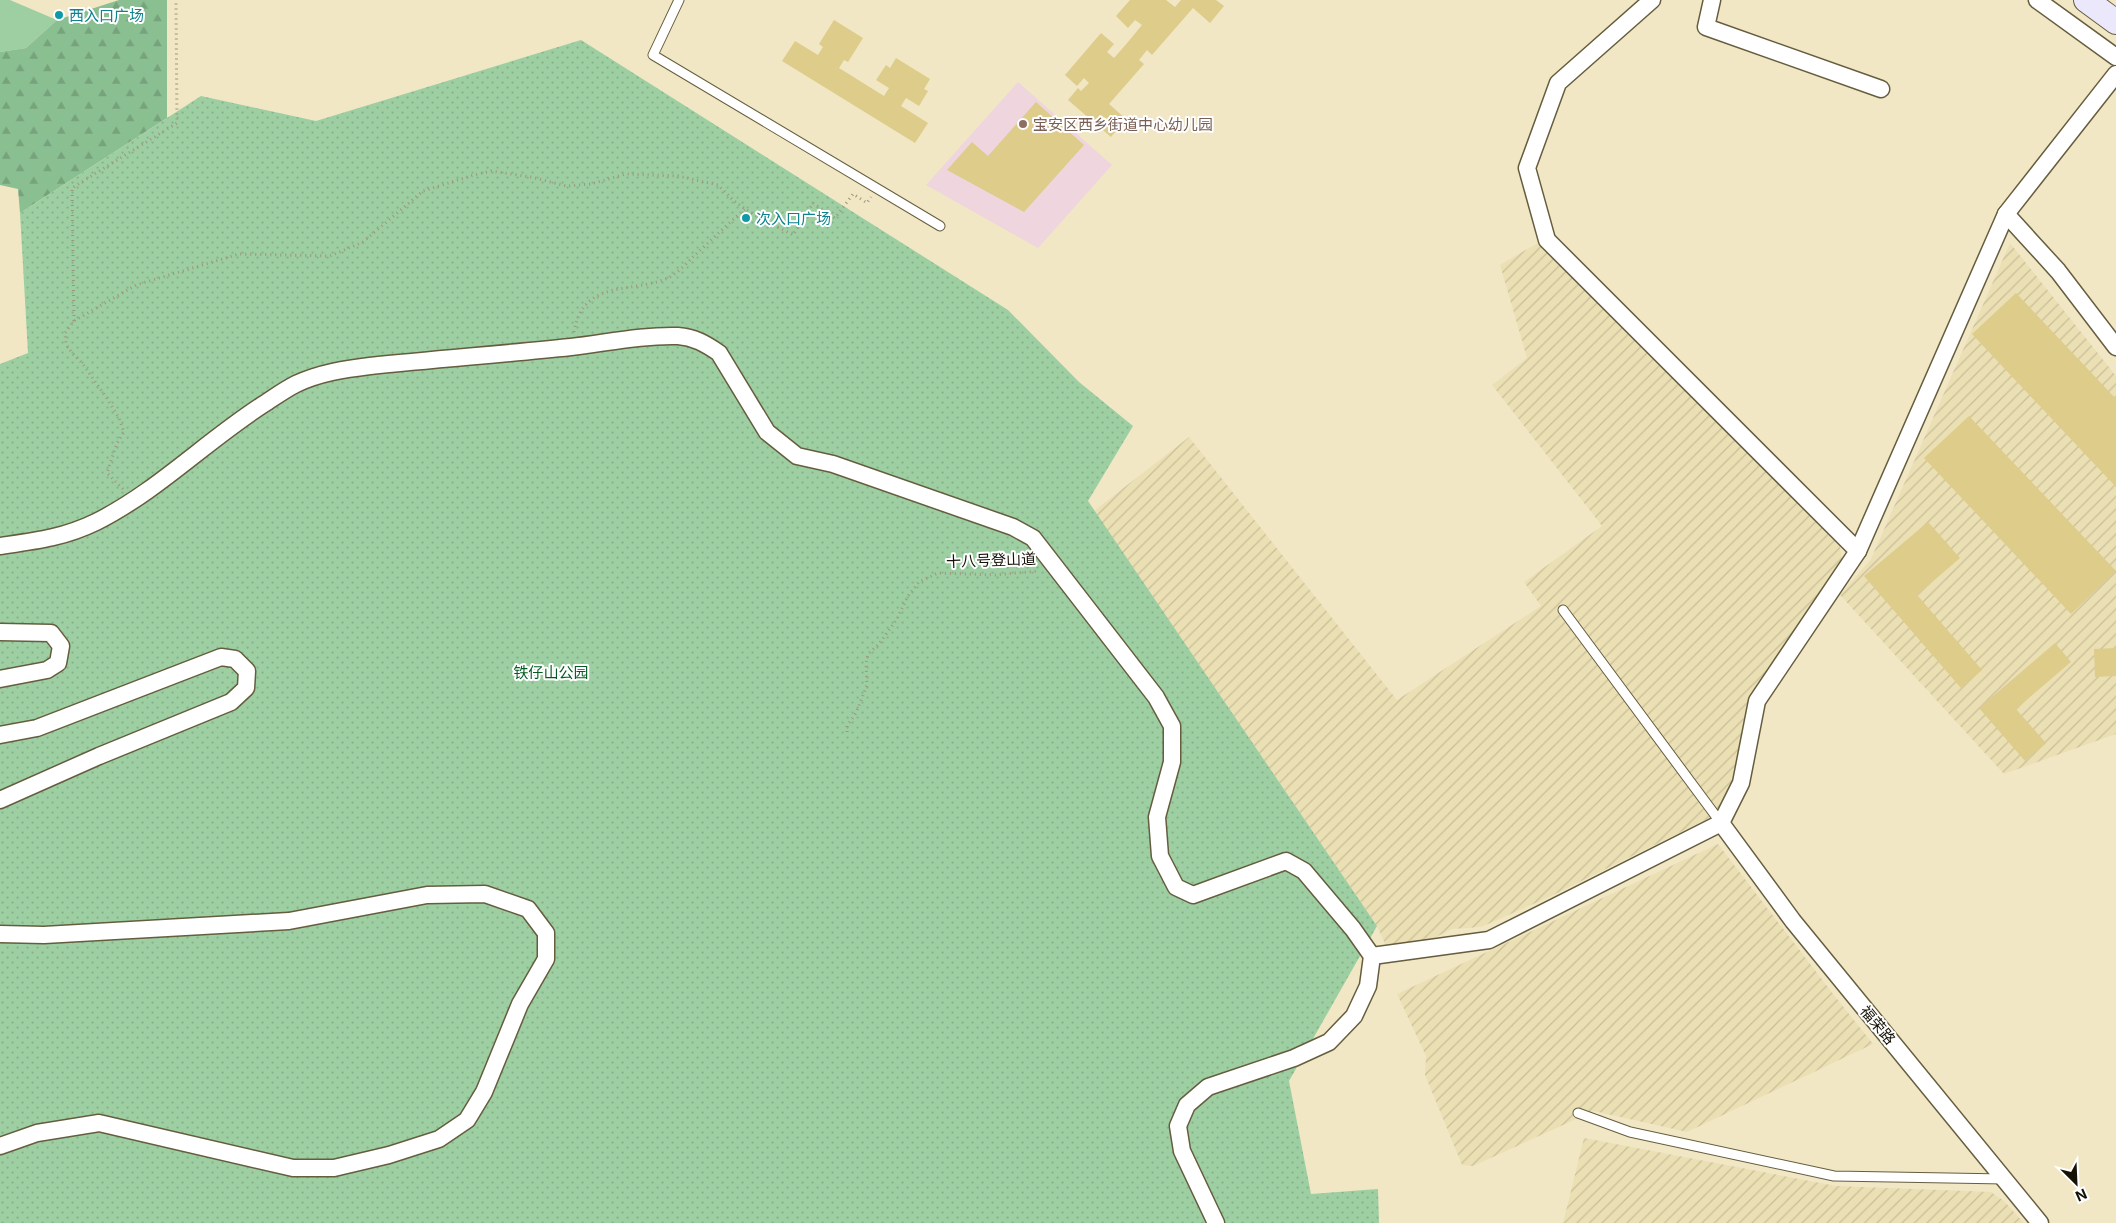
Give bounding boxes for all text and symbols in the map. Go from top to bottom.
place label: 西入口广场 [69,6,144,25]
marker: 西入口广场 [53,9,65,21]
place label: 宝安区西乡街道中心幼儿园 [1033,115,1213,134]
marker: 宝安区西乡街道中心幼儿园 [1017,118,1029,130]
place label: 次入口广场 [756,209,831,228]
marker: 次入口广场 [740,212,752,224]
street label: 十八号登山道 [946,549,1036,571]
park label: 铁仔山公园 [513,663,589,682]
street label: 福荣路 [1856,1002,1900,1048]
north arrow [2051,1158,2101,1208]
text: N [2073,1185,2090,1205]

